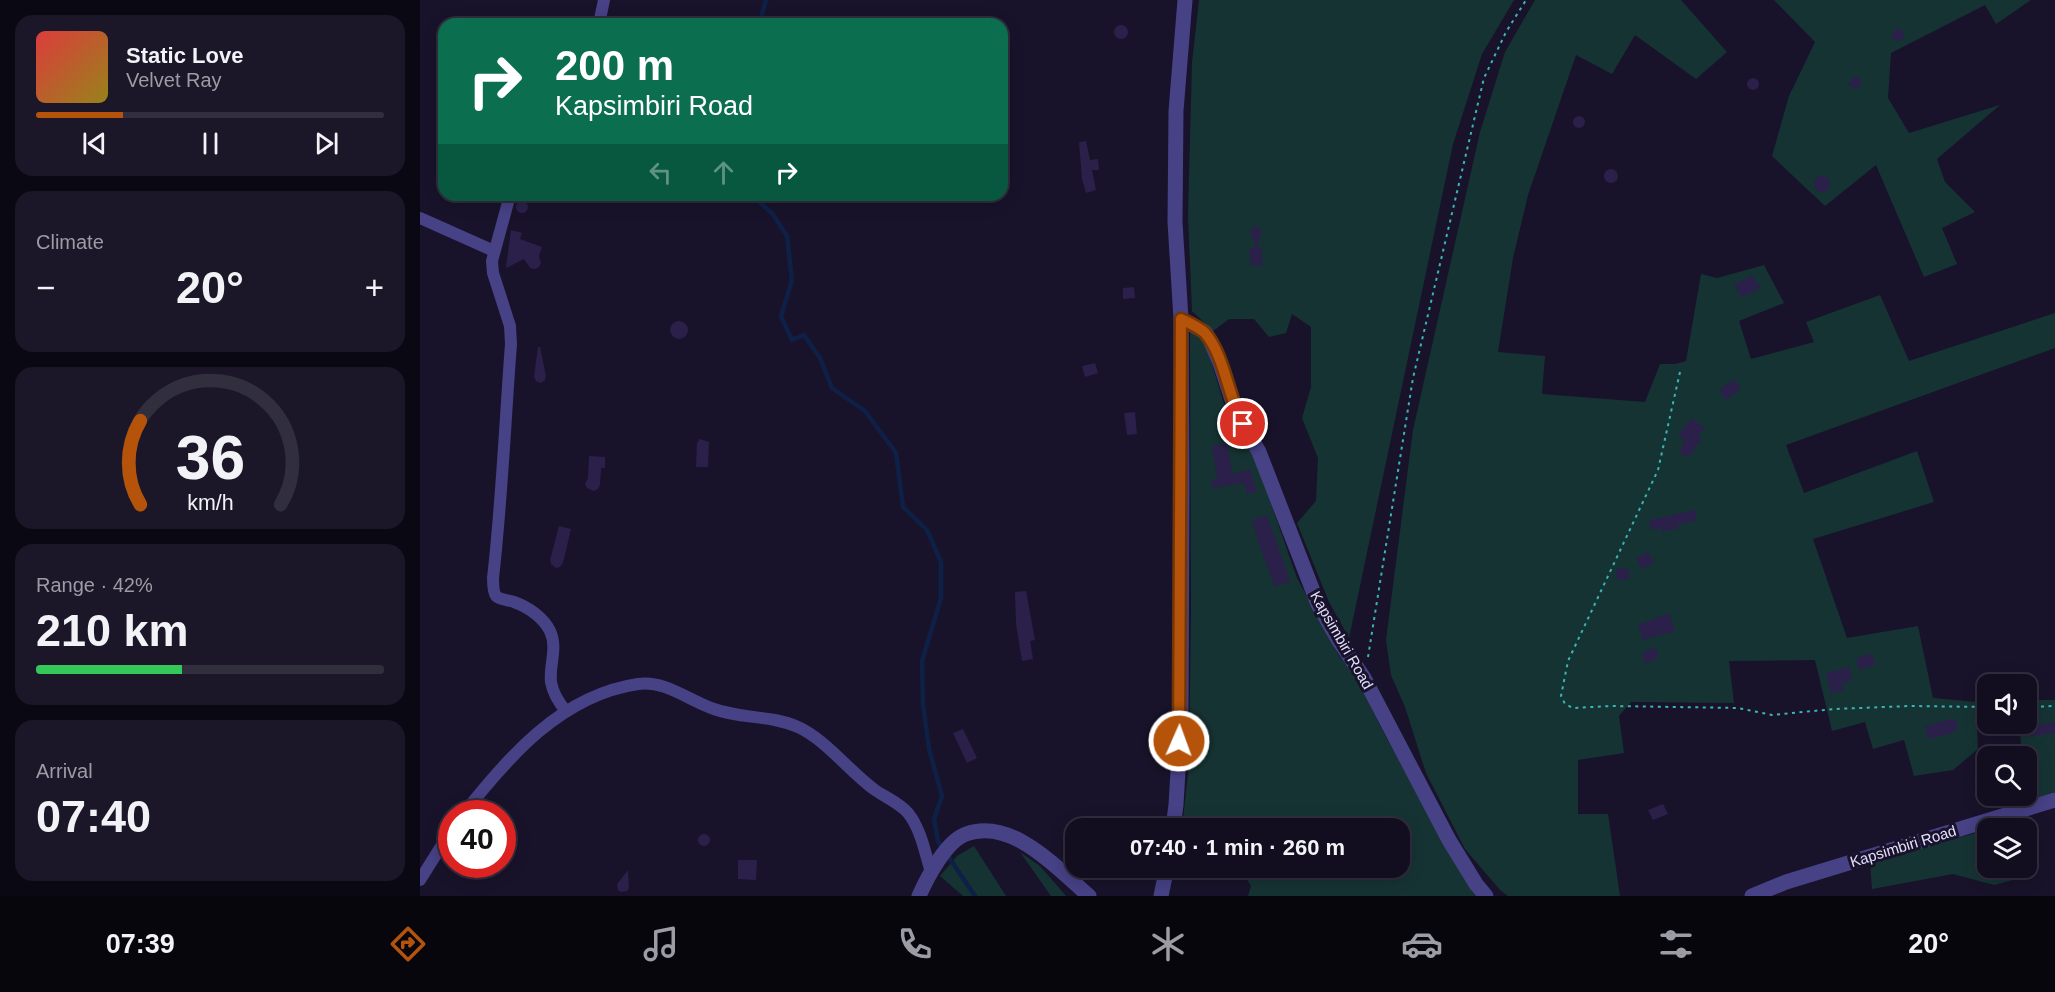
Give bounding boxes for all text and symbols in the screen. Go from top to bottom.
icon: right [456,42,534,120]
text: 200 m [555,42,674,89]
text: Static Love [126,43,243,68]
text: Velvet Ray [126,69,222,91]
text: Kapsimbiri Road [555,91,753,121]
icon: previous [78,127,111,160]
icon: pause [194,127,227,160]
icon: next [310,127,343,160]
icon: left [644,156,677,189]
icon: ahead [707,156,740,189]
icon: right [770,156,803,189]
text: Climate [36,231,104,253]
text: 20° [176,262,244,313]
text: − [36,269,55,306]
text: + [365,269,384,306]
pin [1217,398,1268,449]
icon: arrive [1226,407,1259,440]
text: 36 [175,423,245,492]
text: km/h [187,491,233,515]
text: Range · 42% [36,574,153,596]
street label: Kapsimbiri Road [1307,588,1377,692]
text: 210 km [36,605,189,656]
map controls [1977,674,2037,878]
button: sound [1977,674,2037,734]
position arrow [1147,709,1211,773]
button: search [1977,746,2037,806]
text: Arrival [36,760,93,782]
text: 07:40 [36,791,151,842]
speed limit sign: 40 [438,800,516,878]
button: layers [1977,818,2037,878]
street label: Kapsimbiri Road [1848,822,1958,870]
text: 07:40 · 1 min · 260 m [1130,835,1345,860]
icon: directions [387,923,429,965]
icon: music [640,923,682,965]
icon: phone [894,923,936,965]
icon: climate [1147,923,1189,965]
icon: car [1401,923,1443,965]
icon: filters [1655,923,1697,965]
text: 07:39 [106,929,175,959]
text: 20° [1908,929,1949,959]

